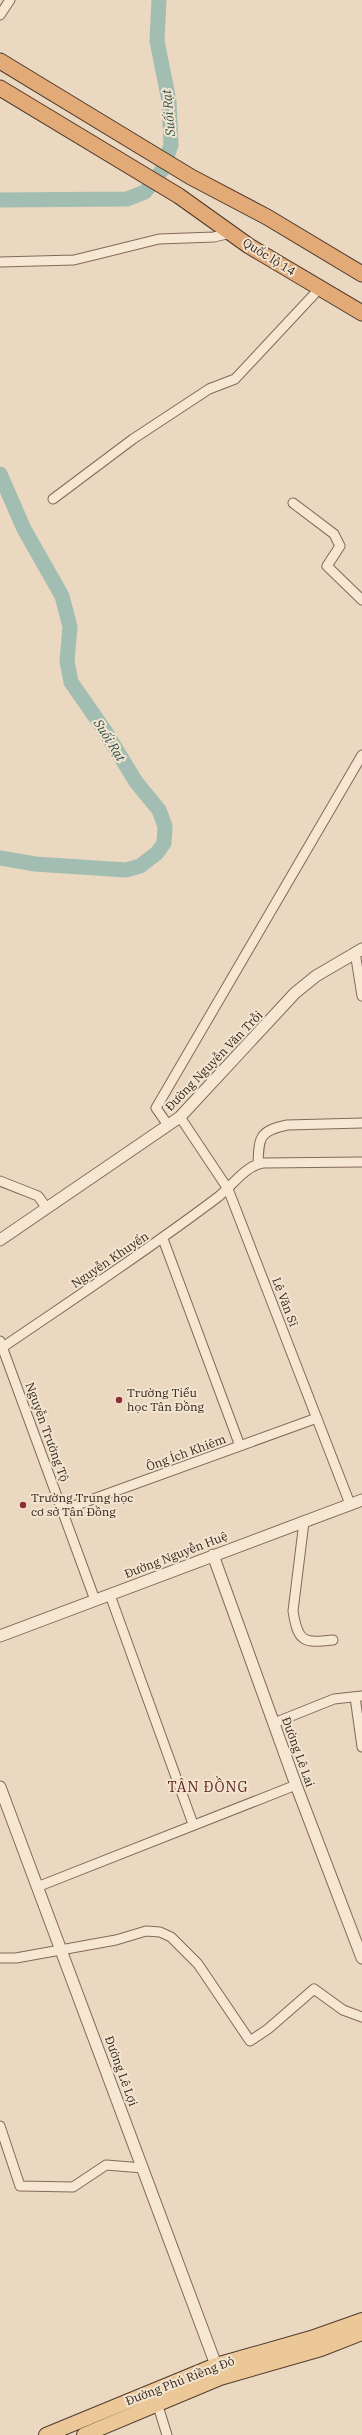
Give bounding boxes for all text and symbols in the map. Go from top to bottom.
water label: Suối Rạt [158,88,179,138]
street label: Quốc lộ 14 [240,234,298,279]
water label: Suối Rạt [89,715,129,765]
street label: Đường Nguyễn Văn Trỗi [162,1007,266,1114]
street label: Nguyễn Khuyến [68,1228,152,1291]
street label: Lê Văn Sĩ [269,1275,302,1329]
street label: Nguyễn Trường Tộ [23,1380,73,1484]
place label: Trường Tiểu học Tân Đồng [127,1385,205,1414]
marker: Trường Tiểu học Tân Đồng [114,1395,124,1405]
street label: Ông Ích Khiêm [144,1431,228,1474]
place label: Trường Trung học cơ sở Tân Đồng [31,1490,134,1519]
marker: Trường Trung học cơ sở Tân Đồng [18,1500,28,1510]
street label: Đường Nguyễn Huệ [122,1528,230,1581]
street label: Đường Lê Lai [279,1715,318,1789]
district label: TÂN ĐỒNG [167,1775,249,1796]
street label: Đường Lê Lợi [102,2034,141,2108]
street label: Đường Phú Riềng Đỏ [123,2353,237,2408]

